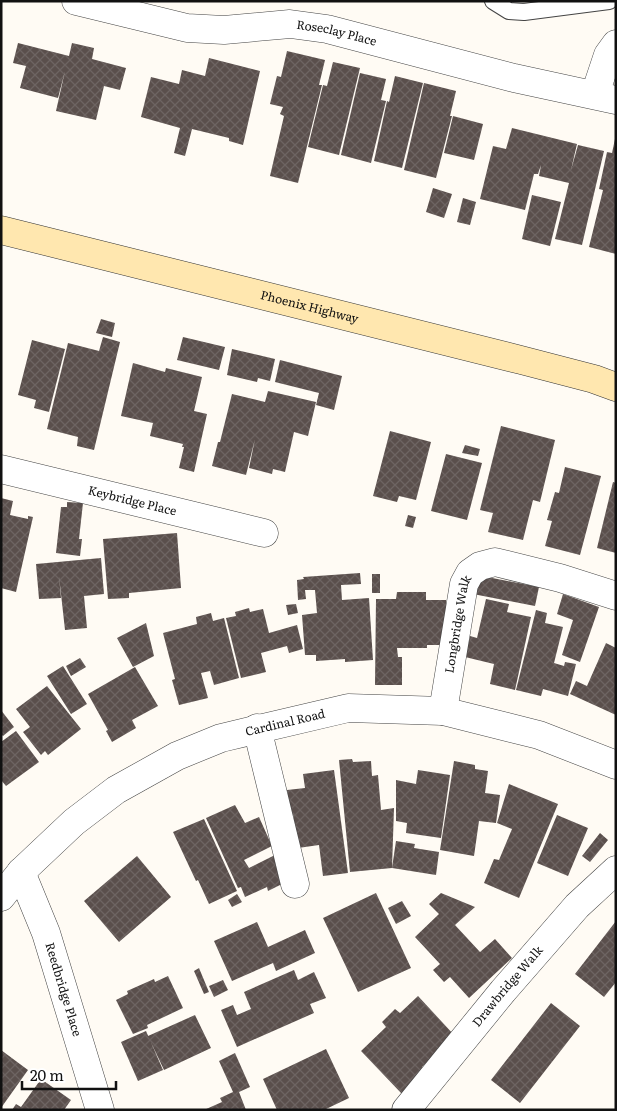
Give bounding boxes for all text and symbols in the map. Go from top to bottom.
street label: Roseclay Place [295,15,379,50]
street label: Phoenix Highway [259,285,361,327]
street label: Keybridge Place [86,480,179,519]
street label: Longbridge Walk [439,571,476,674]
street label: Cardinal Road [243,704,327,740]
street label: Reedbridge Place [41,940,87,1038]
street label: Drawbridge Walk [467,941,547,1030]
scale bar [22,1058,116,1090]
text: 20 m [30,1063,64,1086]

